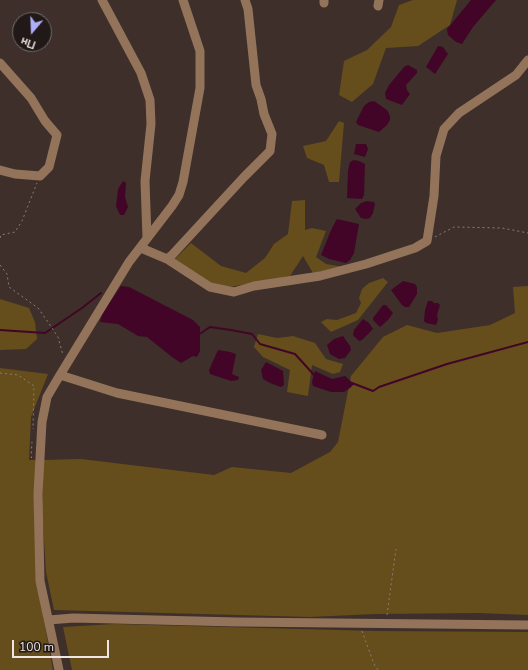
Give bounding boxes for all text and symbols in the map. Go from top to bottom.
north arrow [12,12,52,52]
text: Пн [19,33,38,52]
scale bar [14,632,111,658]
text: 100 m [19,639,54,655]

